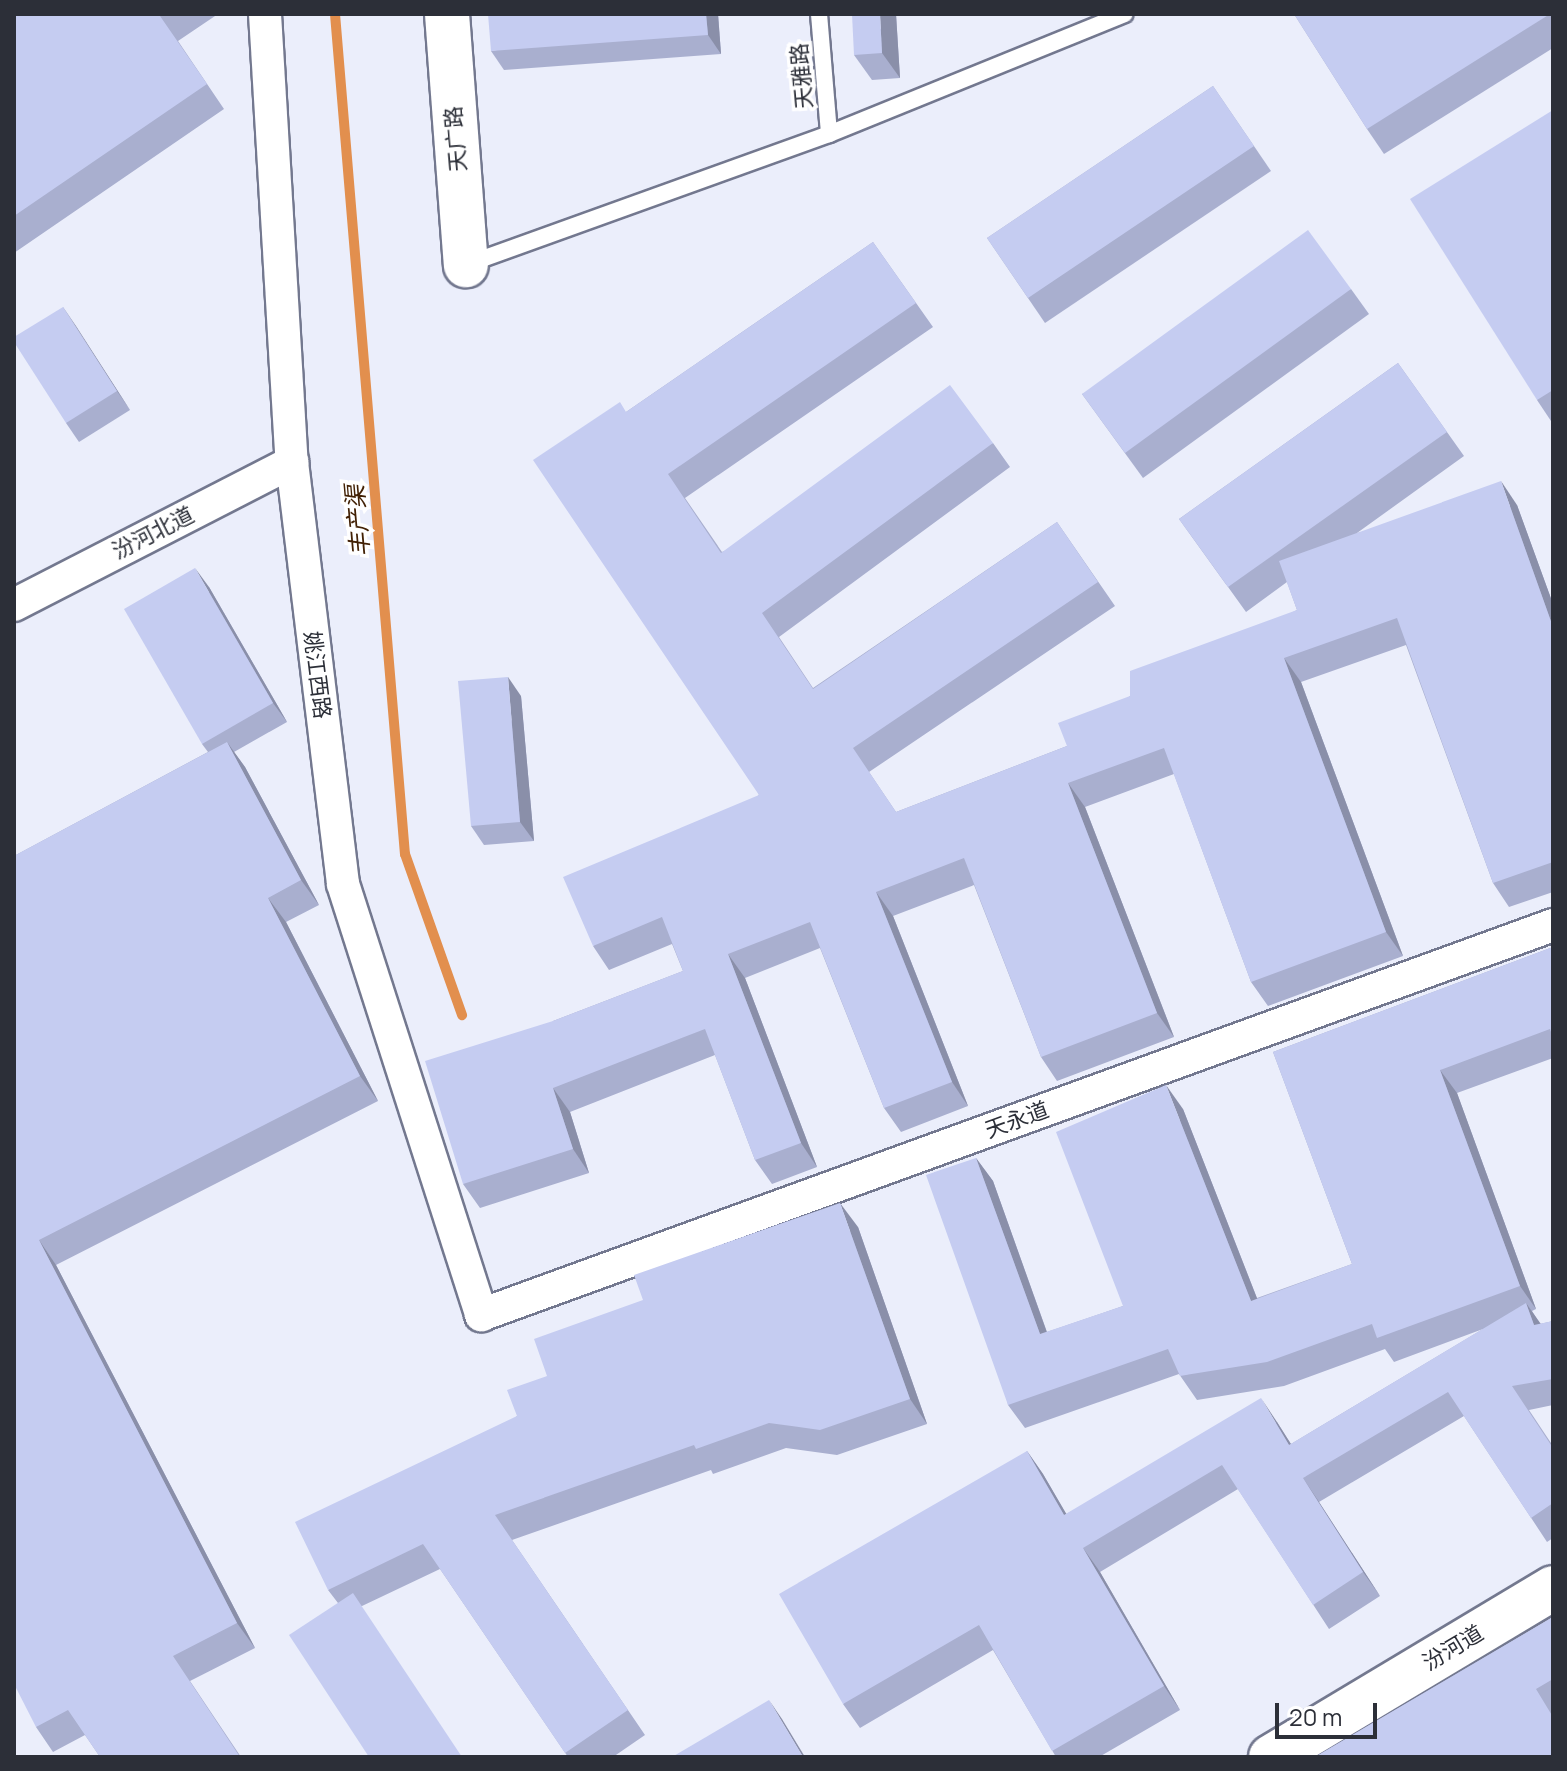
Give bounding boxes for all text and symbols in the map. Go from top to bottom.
street label: 天雅路 [786,42,818,110]
street label: 天广路 [440,105,472,173]
water label: 丰产渠 [340,484,374,558]
street label: 汾河北道 [108,501,198,565]
street label: 姚江西路 [299,630,335,720]
street label: 天永道 [981,1096,1053,1144]
street label: 汾河道 [1418,1620,1488,1676]
scale bar [1279,1687,1381,1737]
text: 20 m [1289,1700,1342,1733]

